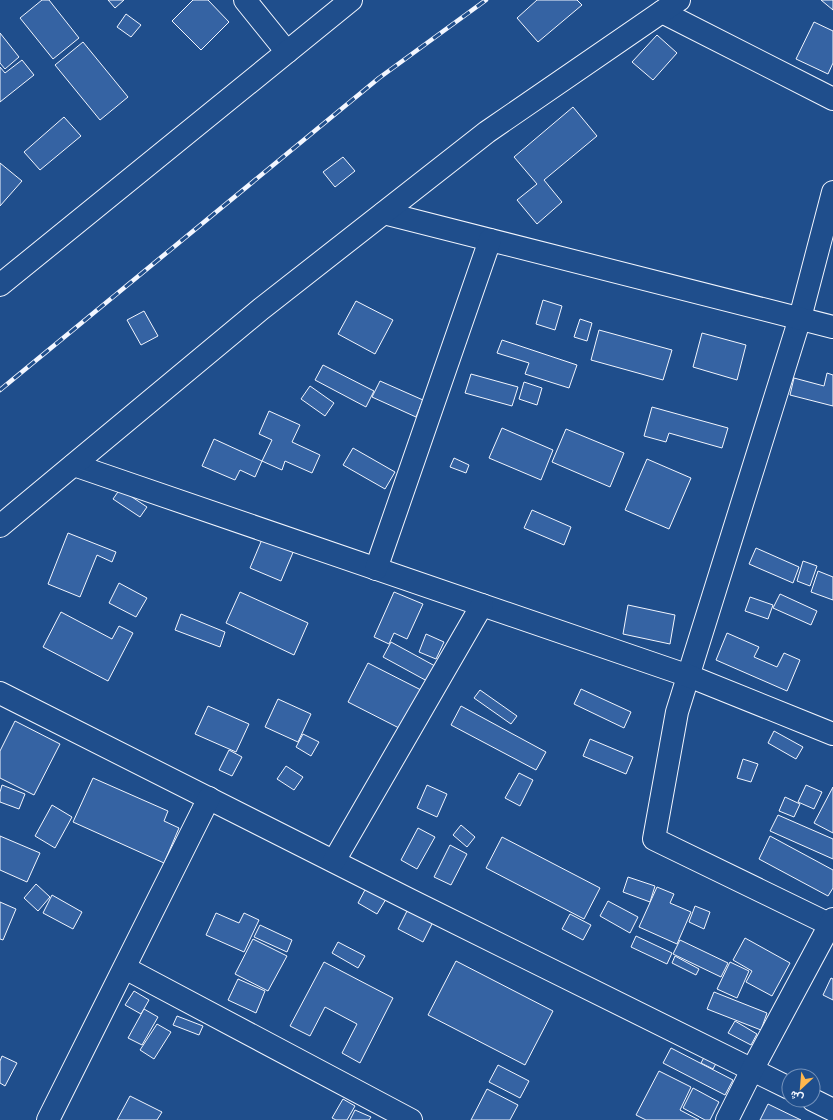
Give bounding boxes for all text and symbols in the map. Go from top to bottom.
north arrow [781,1068,821,1108]
text: ش [788,1088,806,1105]

